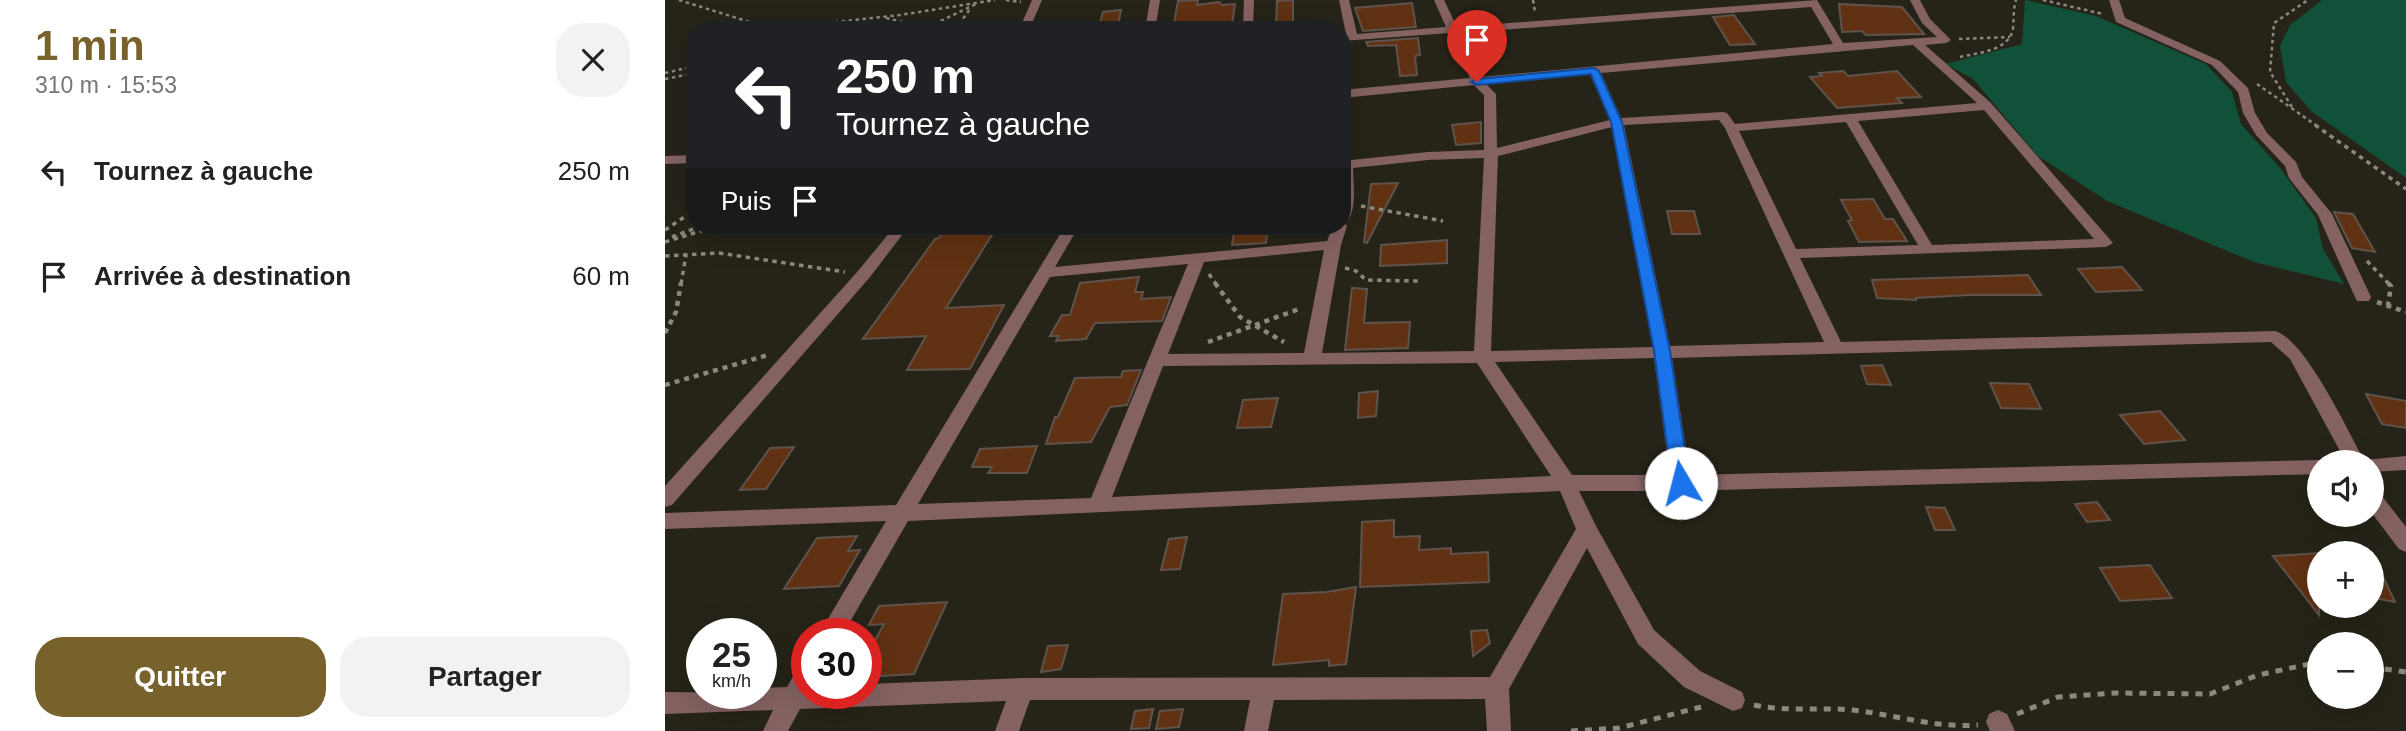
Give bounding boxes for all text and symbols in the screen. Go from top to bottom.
pin [1447,10,1507,82]
icon: arrive [1458,21,1496,59]
text: 1 min [35,22,145,69]
button: close [556,23,630,97]
icon: left [721,49,812,140]
text: 250 m [836,49,975,103]
text: 310 m · 15:53 [35,72,177,98]
text: Tournez à gauche [836,106,1090,142]
icon: left [35,153,73,191]
text: Tournez à gauche [94,156,313,186]
text: 250 m [558,156,630,186]
icon: arrive [786,182,824,220]
text: Puis [721,186,772,216]
icon: arrive [35,258,73,296]
text: Arrivée à destination [94,261,351,291]
text: 60 m [572,261,630,291]
position arrow [1644,446,1718,520]
map controls [2307,450,2384,709]
button: sound [2307,450,2384,527]
button: + [2307,541,2384,618]
speed limit sign: 30 [791,618,882,709]
button: − [2307,632,2384,709]
text: 25 [712,635,751,674]
button: Quitter [35,637,326,717]
button: Partager [340,637,630,717]
text: km/h [712,671,751,691]

